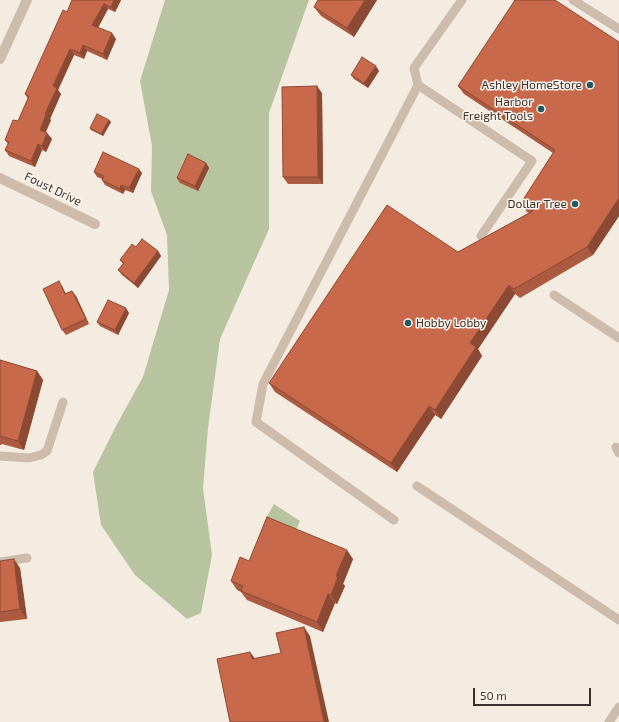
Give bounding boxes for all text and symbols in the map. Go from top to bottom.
place label: Ashley HomeStore [482,78,582,92]
marker: Ashley HomeStore [585,80,595,90]
place label: Harbor Freight Tools [463,95,533,123]
marker: Harbor Freight Tools [536,104,546,114]
street label: Foust Drive [22,169,84,209]
place label: Dollar Tree [508,197,567,211]
marker: Dollar Tree [570,199,580,209]
place label: Hobby Lobby [416,316,486,330]
marker: Hobby Lobby [403,318,413,328]
scale bar [475,680,593,706]
text: 50 m [480,688,507,702]

